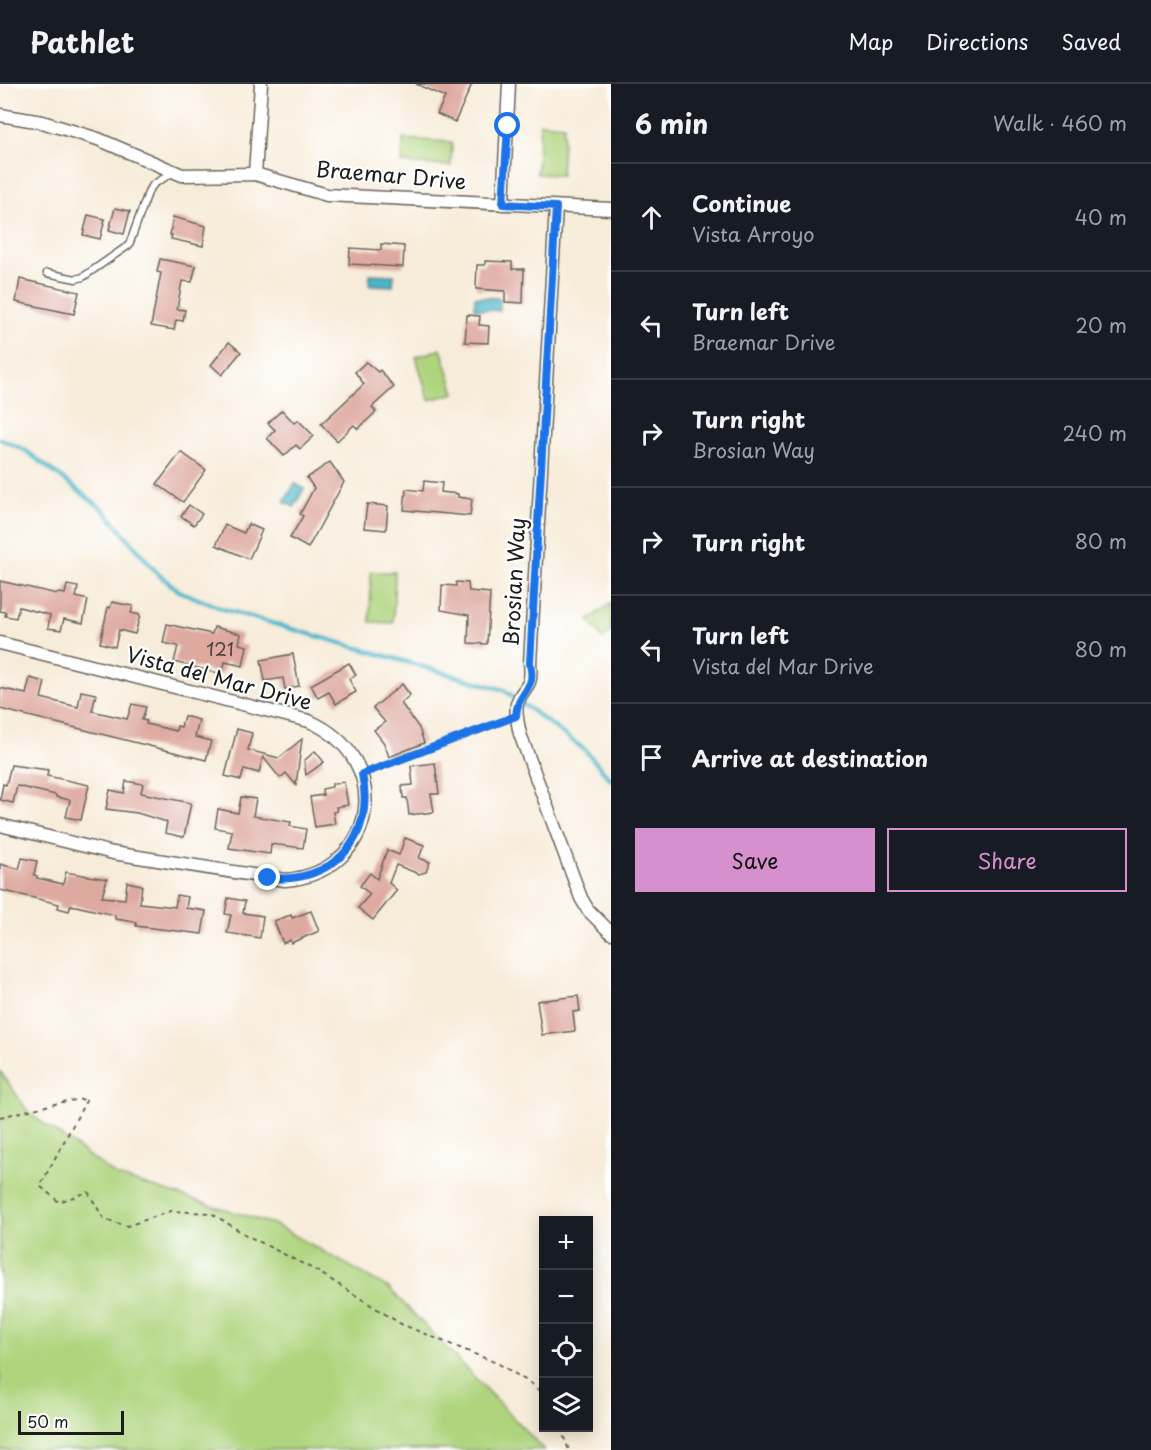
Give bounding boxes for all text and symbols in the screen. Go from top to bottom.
text: Pathlet [30,20,134,63]
text: Map [848,25,893,57]
text: Directions [926,25,1028,57]
text: Saved [1061,25,1121,57]
text: 6 min [635,104,708,143]
text: Walk · 460 m [993,108,1127,138]
route start [494,112,520,138]
street label: Braemar Drive [315,151,468,197]
text: Continue [692,186,791,219]
icon: ahead [635,201,668,234]
text: 40 m [1075,202,1127,232]
text: Vista Arroyo [692,219,815,249]
text: Turn left [692,294,789,327]
icon: left [635,309,668,342]
text: 20 m [1075,310,1127,340]
text: Braemar Drive [692,327,836,357]
text: Turn right [692,402,805,435]
icon: right [635,417,668,450]
text: 240 m [1062,418,1127,448]
text: Brosian Way [692,435,815,465]
street label: Brosian Way [494,517,532,647]
icon: right [635,525,668,558]
text: Turn right [692,525,805,558]
text: 80 m [1075,526,1127,556]
text: Turn left [692,618,789,651]
icon: left [635,633,668,666]
text: 80 m [1075,634,1127,664]
house number: 121 [206,635,234,662]
street label: Vista del Mar Drive [123,637,316,717]
text: Vista del Mar Drive [692,651,874,681]
icon: arrive [635,741,668,774]
text: Arrive at destination [692,741,928,774]
button: Save [635,828,875,892]
button: Share [887,828,1127,892]
route end [254,864,280,890]
map controls [539,1216,593,1432]
button: + [539,1216,593,1270]
button: − [539,1270,593,1324]
button: locate [539,1324,593,1378]
button: layers [539,1378,593,1432]
scale bar [18,1408,124,1436]
text: 50 m [27,1409,68,1433]

